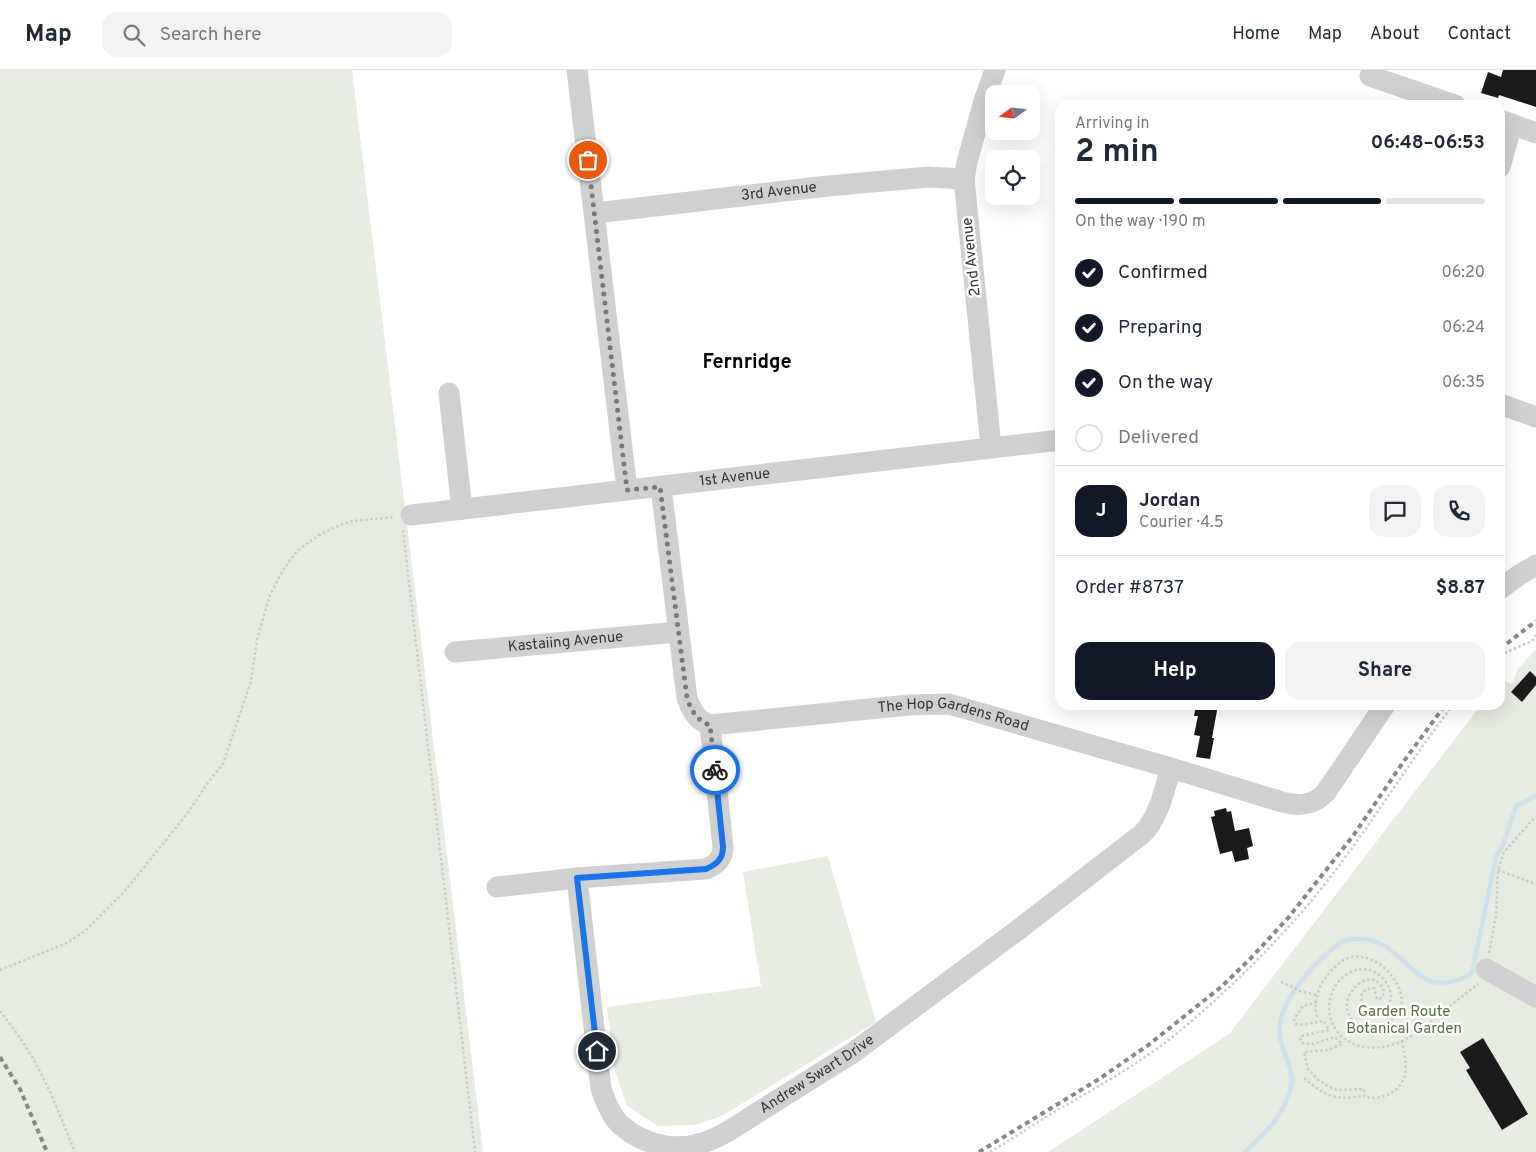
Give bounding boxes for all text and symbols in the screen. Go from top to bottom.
search box [102,12,452,57]
text: Map [25,20,72,50]
icon: search [120,21,148,49]
text: Search here [160,23,261,47]
text: Home [1232,23,1280,46]
text: Map [1308,23,1342,46]
text: About [1370,23,1419,46]
text: Contact [1447,23,1511,46]
north arrow [985,85,1040,140]
map controls [985,85,1040,205]
text: Arriving in [1075,114,1150,134]
text: 06:48–06:53 [1371,131,1485,155]
text: 2 min [1075,133,1159,173]
pin [567,139,609,181]
icon: bag [574,146,602,174]
button: locate [985,150,1040,205]
street label: 3rd Avenue [740,178,818,206]
text: On the way · 190 m [1075,212,1205,232]
street label: 2nd Avenue [958,217,986,297]
icon: check [1075,259,1103,287]
text: Confirmed [1118,261,1208,285]
text: 06:20 [1442,263,1485,283]
icon: check [1075,314,1103,342]
text: Preparing [1118,316,1202,340]
text: 06:24 [1442,318,1485,338]
district label: Fernridge [702,350,792,376]
icon: check [1075,369,1103,397]
text: On the way [1118,371,1213,395]
text: 06:35 [1442,373,1485,393]
text: Delivered [1118,426,1199,450]
street label: 1st Avenue [698,464,771,491]
button: chat [1369,485,1421,537]
button: phone [1433,485,1485,537]
text: Jordan [1139,489,1201,513]
text: J [1096,499,1106,523]
text: Courier · 4.5 [1139,513,1224,533]
text: Order #8737 [1075,576,1184,600]
text: $8.87 [1436,576,1485,600]
street label: Kastaiing Avenue [507,627,624,657]
button: Help [1075,642,1275,700]
button: Share [1285,642,1485,700]
street label: The Hop Gardens Road [877,694,1031,736]
courier [690,745,740,795]
icon: bike [701,756,729,784]
park label: Garden Route Botanical Garden [1346,1003,1462,1039]
pin [576,1030,618,1072]
street label: Andrew Swart Drive [756,1031,878,1119]
icon: home [583,1037,611,1065]

